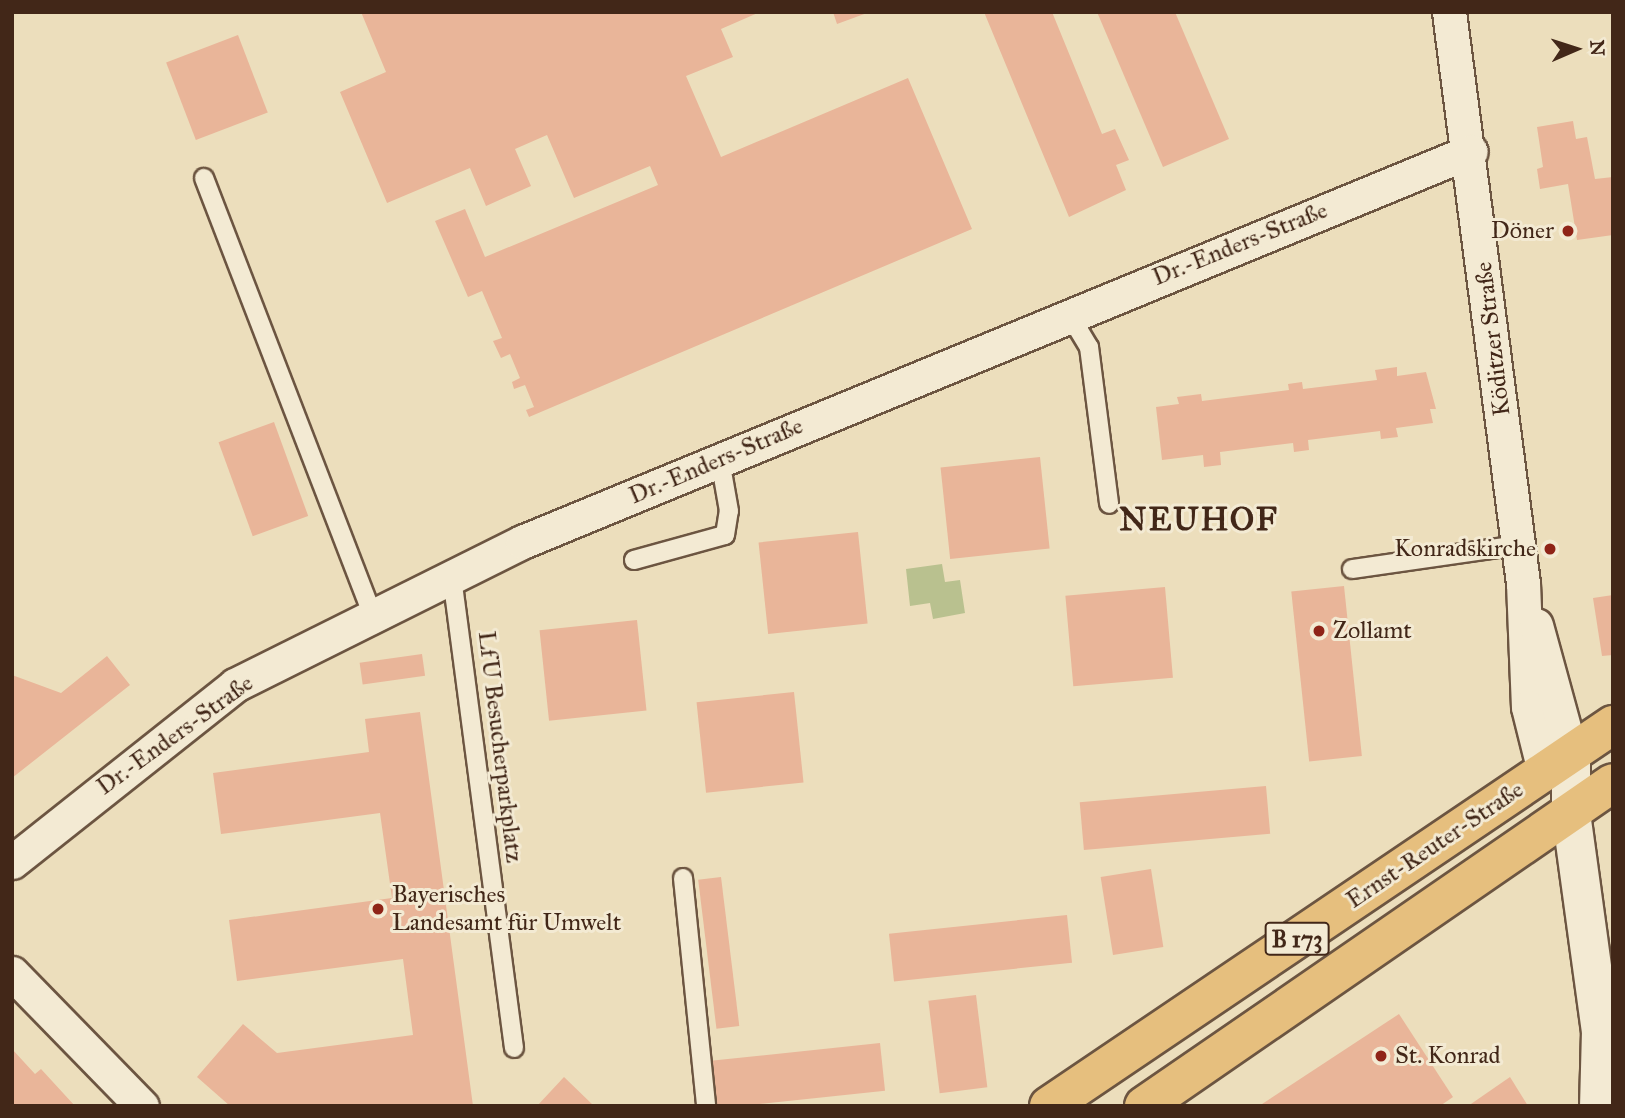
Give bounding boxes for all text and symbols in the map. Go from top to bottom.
north arrow [1541,14,1611,84]
text: N [1586,39,1609,57]
street label: Dr.-Enders-Straße [1148,196,1332,292]
place label: Döner [1491,217,1554,245]
marker: Döner [1560,223,1576,239]
street label: Köditzer Straße [1469,260,1517,418]
street label: Dr.-Enders-Straße [625,411,807,511]
district label: NEUHOF [1120,501,1278,539]
place label: Konradskirche [1394,535,1536,563]
marker: Konradskirche [1542,541,1558,557]
place label: Zollamt [1333,617,1412,645]
marker: Zollamt [1311,623,1327,639]
street label: LfU Besucherparkplatz [471,630,529,864]
street label: Dr.-Enders-Straße [91,669,259,801]
street label: Ernst-Reuter-Straße [1341,775,1529,915]
place label: Bayerisches Landesamt für Umwelt [392,881,621,937]
marker: Bayerisches Landesamt für Umwelt [370,901,386,917]
road number: B 173 [1264,920,1330,958]
place label: St. Konrad [1395,1042,1501,1070]
marker: St. Konrad [1373,1048,1389,1064]

